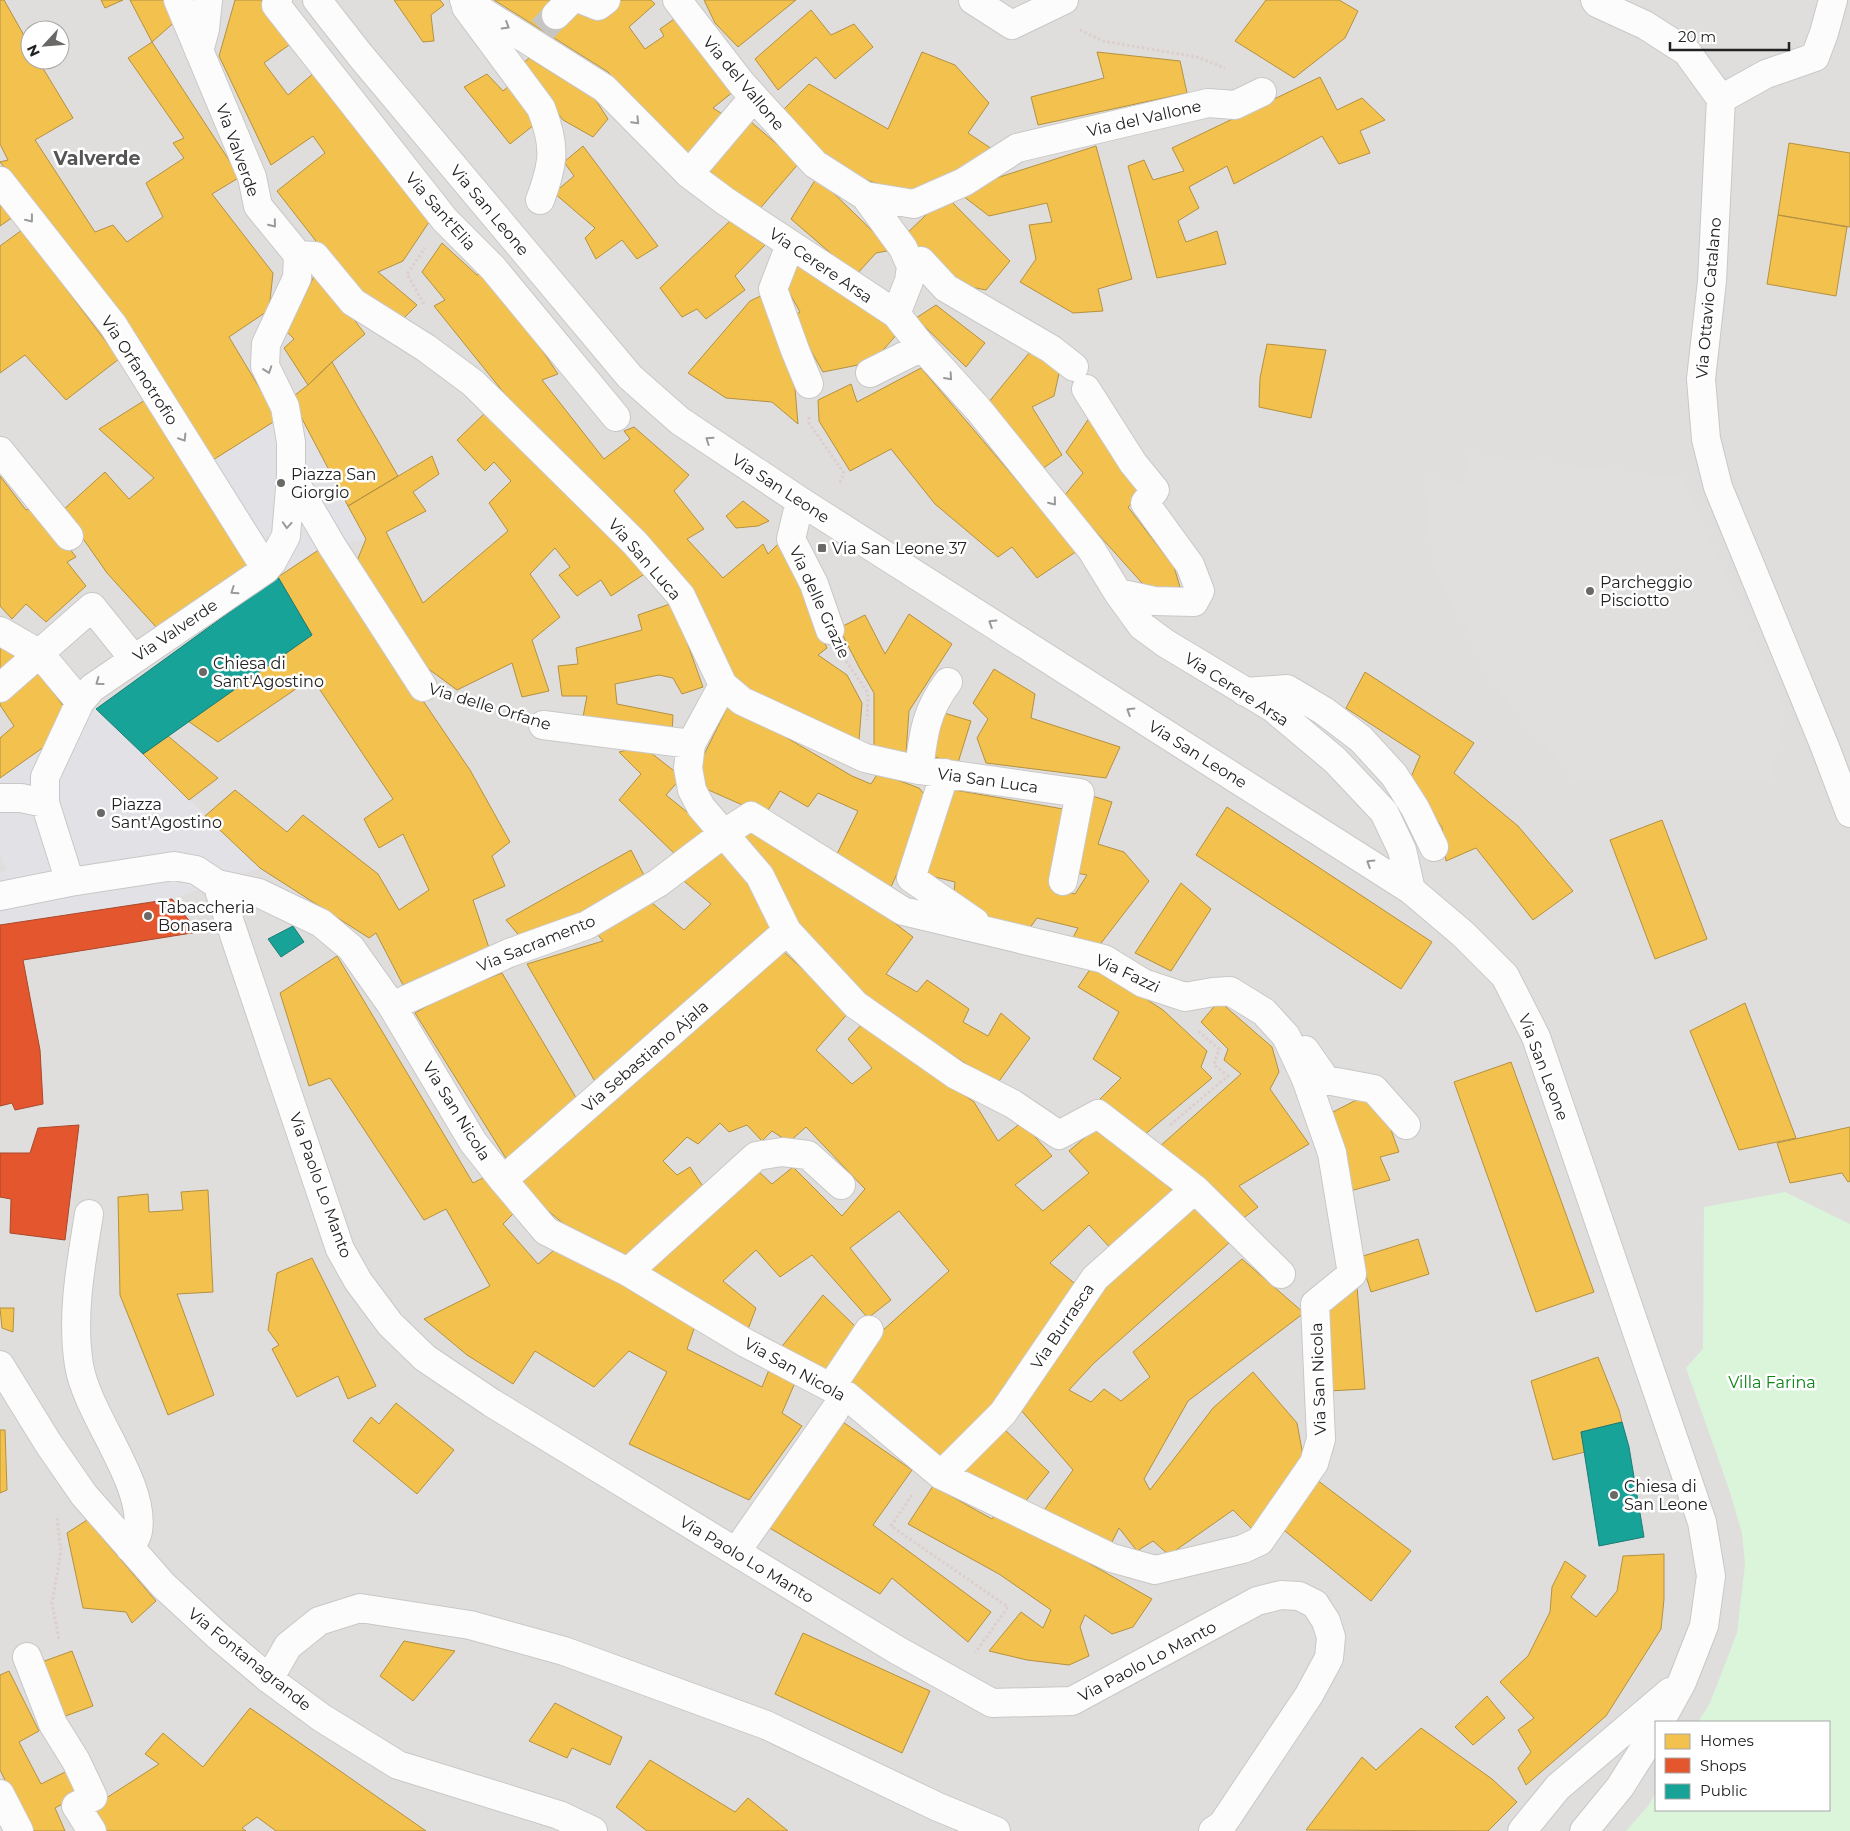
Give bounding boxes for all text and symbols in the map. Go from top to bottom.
north arrow [20,20,70,70]
one-way arrow [500,20,509,30]
scale bar [1670,20,1789,52]
text: 20 m [1678,27,1716,46]
street label: Via del Vallone [699,33,788,134]
text: N [23,42,44,60]
street label: Via del Vallone [1085,96,1203,141]
street label: Via Valverde [212,101,263,199]
one-way arrow [631,115,640,124]
district label: Valverde [53,147,140,170]
street label: Via San Leone [446,161,533,260]
street label: Via Sant'Elia [402,168,480,254]
one-way arrow [24,213,33,223]
street label: Via Ottavio Catalano [1692,216,1725,380]
one-way arrow [267,218,276,227]
street label: Via Cerere Arsa [765,224,876,307]
street label: Via Orfanotrofio [97,312,182,429]
one-way arrow [262,365,272,374]
one-way arrow [943,372,952,381]
one-way arrow [177,432,187,441]
one-way arrow [705,437,714,447]
street label: Via San Leone [728,450,833,527]
place label: Piazza San Giorgio [291,465,376,502]
marker: Piazza San Giorgio [275,477,287,489]
one-way arrow [1048,496,1056,505]
street label: Via San Luca [604,515,685,604]
one-way arrow [282,521,293,529]
place label: Via San Leone 37 [832,539,967,558]
marker: Via San Leone 37 [816,542,828,554]
street label: Via delle Grazie [785,543,854,661]
place label: Parcheggio Pisciotto [1600,573,1693,610]
one-way arrow [230,585,239,594]
marker: Parcheggio Pisciotto [1584,585,1596,597]
street label: Via Valverde [129,595,221,666]
one-way arrow [989,620,998,630]
street label: Via Cerere Arsa [1181,649,1292,730]
place label: Chiesa di Sant'Agostino [213,654,324,691]
marker: Chiesa di Sant'Agostino [197,666,209,678]
one-way arrow [96,676,105,686]
street label: Via delle Orfane [426,679,553,734]
one-way arrow [1126,707,1135,717]
street label: Via San Leone [1145,717,1251,792]
street label: Via San Luca [936,764,1040,797]
place label: Piazza Sant'Agostino [111,795,222,832]
marker: Piazza Sant'Agostino [95,807,107,819]
one-way arrow [1366,860,1375,870]
place label: Tabaccheria Bonasera [158,898,255,935]
marker: Tabaccheria Bonasera [142,910,154,922]
street label: Via Sacramento [474,911,598,976]
street label: Via Fazzi [1093,950,1163,997]
street label: Via Sebastiano Ajala [578,996,712,1116]
street label: Via San Leone [1514,1011,1573,1123]
street label: Via San Nicola [419,1058,495,1164]
street label: Via Paolo Lo Manto [285,1110,356,1260]
street label: Via Burrasca [1027,1280,1098,1373]
street label: Via San Nicola [1307,1322,1330,1436]
street label: Via San Nicola [741,1334,849,1405]
park label: Villa Farina [1728,1373,1816,1392]
place label: Chiesa di San Leone [1624,1477,1708,1514]
marker: Chiesa di San Leone [1608,1489,1620,1501]
street label: Via Paolo Lo Manto [676,1512,817,1607]
street label: Via Fontanagrande [184,1604,315,1715]
street label: Via Paolo Lo Manto [1075,1617,1219,1706]
legend [1655,1721,1830,1811]
text: Homes [1700,1731,1754,1750]
text: Shops [1700,1756,1746,1775]
text: Public [1700,1781,1748,1800]

